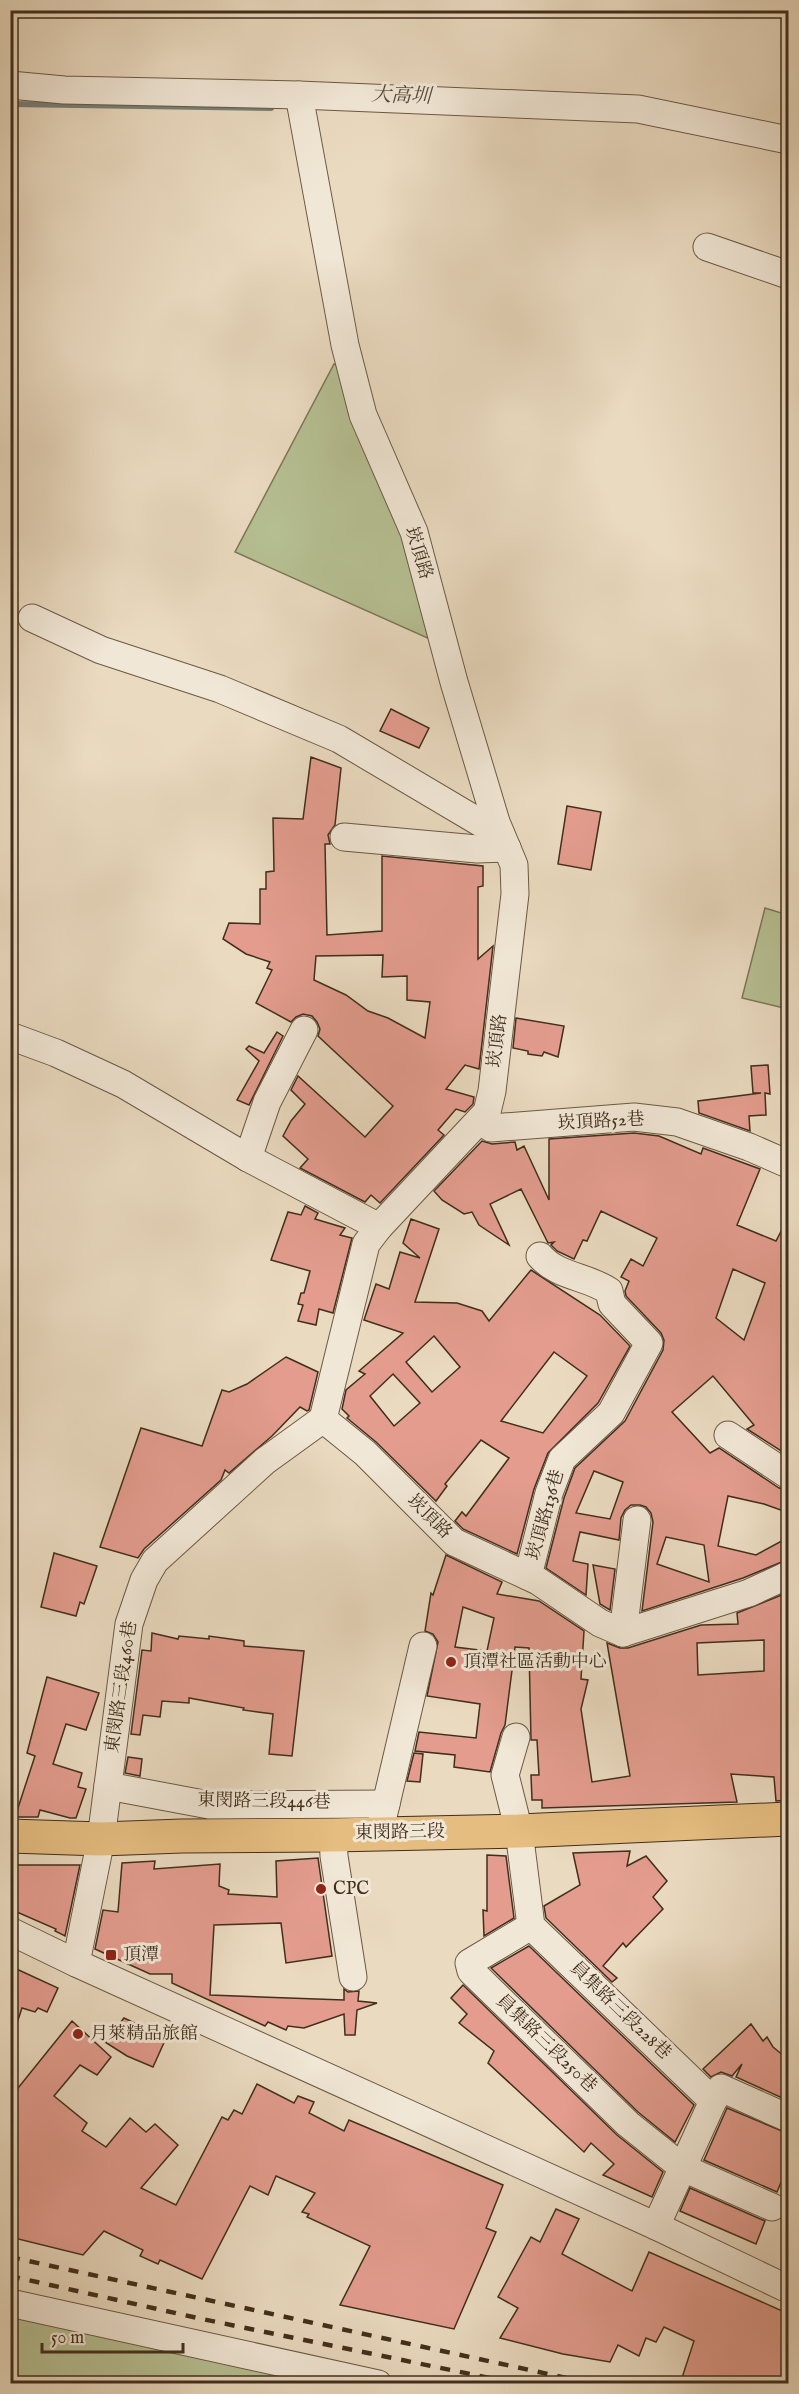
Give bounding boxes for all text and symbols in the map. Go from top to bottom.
water label: 大高圳 [371,82,434,110]
street label: 崁頂路 [399,524,437,582]
street label: 崁頂路 [483,1013,513,1069]
street label: 崁頂路52巷 [557,1108,645,1136]
street label: 崁頂路136巷 [522,1467,570,1563]
street label: 崁頂路 [402,1490,456,1544]
street label: 東閔路三段460巷 [101,1619,143,1755]
place label: 頂潭社區活動中心 [463,1651,607,1674]
marker: 頂潭社區活動中心 [444,1655,458,1669]
street label: 東閔路三段446巷 [197,1789,331,1815]
street label: 東閔路三段 [355,1821,445,1845]
place label: CPC [333,1878,369,1901]
marker: CPC [314,1882,328,1896]
place label: 頂潭 [123,1944,159,1967]
marker: 頂潭 [104,1948,118,1962]
street label: 員集路三段228巷 [565,1957,675,2065]
street label: 員集路三段250巷 [491,1990,601,2098]
place label: 月萊精品旅館 [90,2023,198,2046]
marker: 月萊精品旅館 [71,2027,85,2041]
scale bar [42,2316,183,2354]
text: 50 m [51,2327,84,2350]

